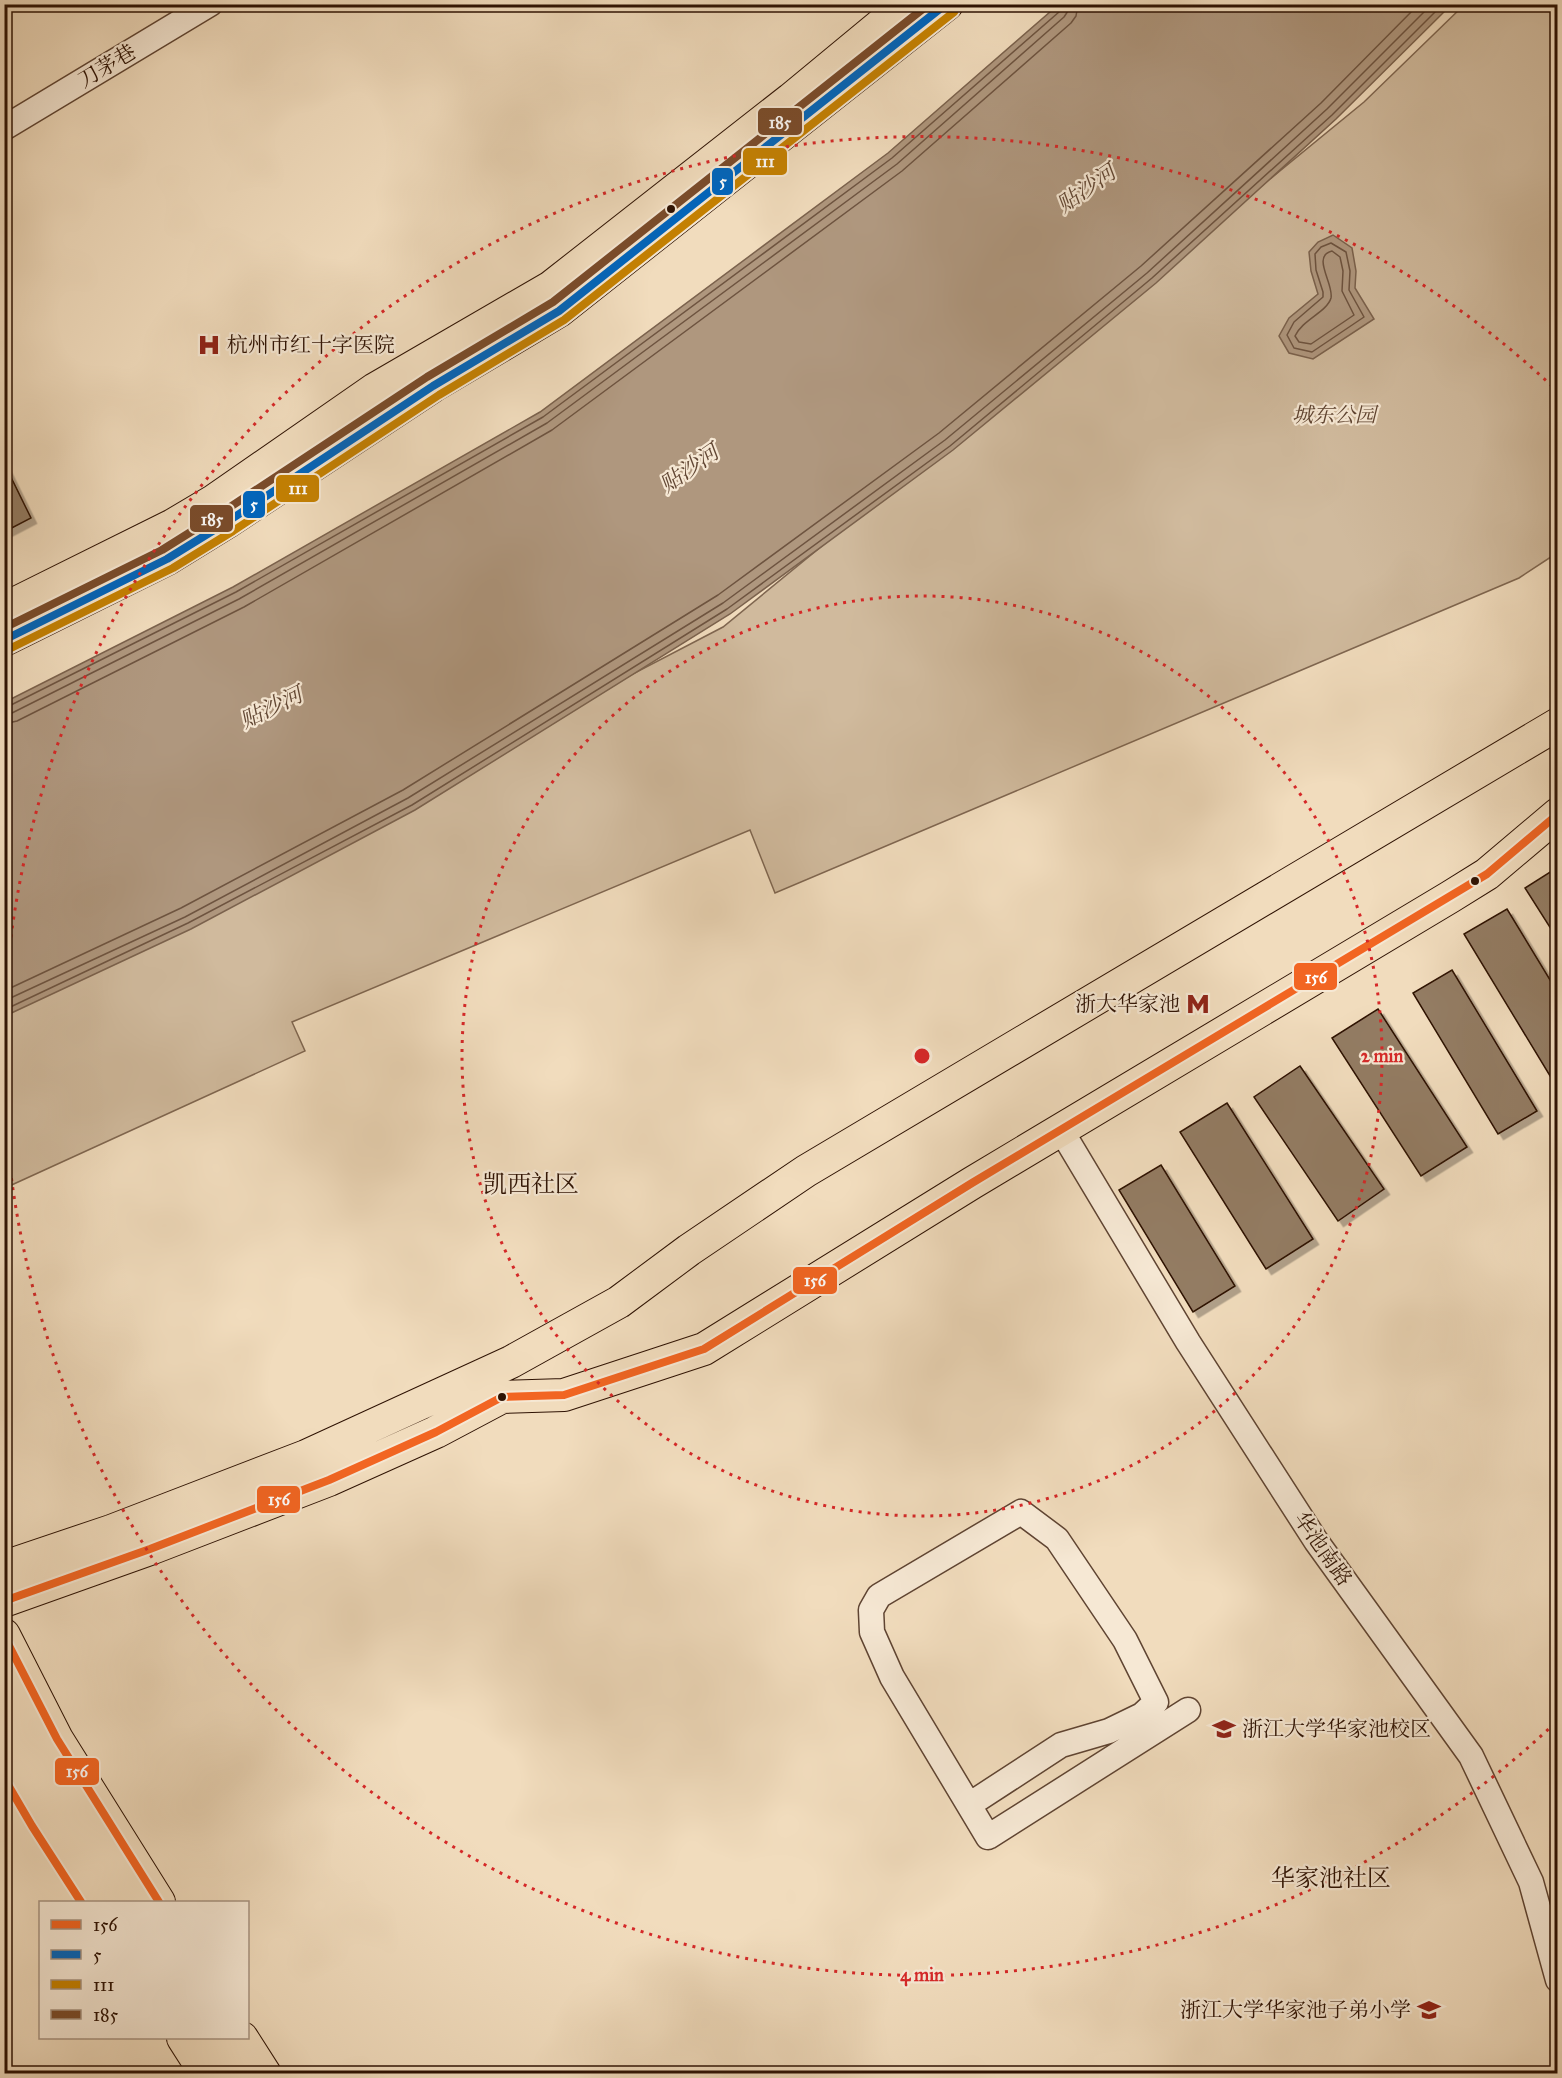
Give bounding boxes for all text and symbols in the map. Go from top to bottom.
street label: 刀茅巷 [73,39,141,93]
line badge: 185 [757,107,803,136]
text: 185 [769,113,792,132]
line badge: 111 [742,147,788,176]
text: 111 [756,152,775,171]
water label: 贴沙河 [1052,156,1124,218]
line badge: 5 [711,167,734,196]
text: 5 [719,172,727,191]
unlabelled marker [665,203,677,215]
hospital icon: 杭州市红十字医院 [196,332,222,358]
place label: 杭州市红十字医院 [227,332,395,358]
park label: 城东公园 [1292,402,1379,428]
water label: 贴沙河 [655,436,727,498]
line badge: 111 [275,474,320,503]
text: 111 [289,479,308,498]
line badge: 5 [242,490,266,519]
text: 5 [250,495,258,514]
line badge: 185 [189,504,234,533]
text: 185 [201,510,224,529]
water label: 贴沙河 [236,679,310,734]
unlabelled marker [1469,875,1481,887]
line badge: 156 [1293,962,1338,991]
text: 156 [1305,968,1328,987]
place label: 浙大华家池 [1075,991,1180,1017]
metro station icon: 浙大华家池 [1185,991,1211,1017]
text: 2 min [1361,1045,1404,1067]
centre of rings [912,1046,932,1066]
district label: 凯西社区 [483,1169,579,1199]
line badge: 156 [792,1266,838,1295]
text: 156 [804,1271,827,1290]
unlabelled marker [496,1391,508,1403]
line badge: 156 [256,1485,301,1514]
text: 156 [268,1490,291,1509]
street label: 华池南路 [1288,1507,1358,1591]
school or university icon: 浙江大学华家池校区 [1211,1716,1237,1742]
place label: 浙江大学华家池校区 [1242,1716,1431,1742]
line badge: 156 [54,1757,100,1786]
text: 156 [66,1762,89,1781]
district label: 华家池社区 [1271,1863,1391,1893]
legend [39,1901,249,2039]
text: 156 [93,1914,118,1936]
text: 5 [93,1944,102,1966]
text: 4 min [900,1964,944,1987]
text: 111 [93,1974,114,1996]
place label: 浙江大学华家池子弟小学 [1180,1997,1411,2023]
school or university icon: 浙江大学华家池子弟小学 [1416,1997,1442,2023]
text: 185 [93,2004,119,2026]

